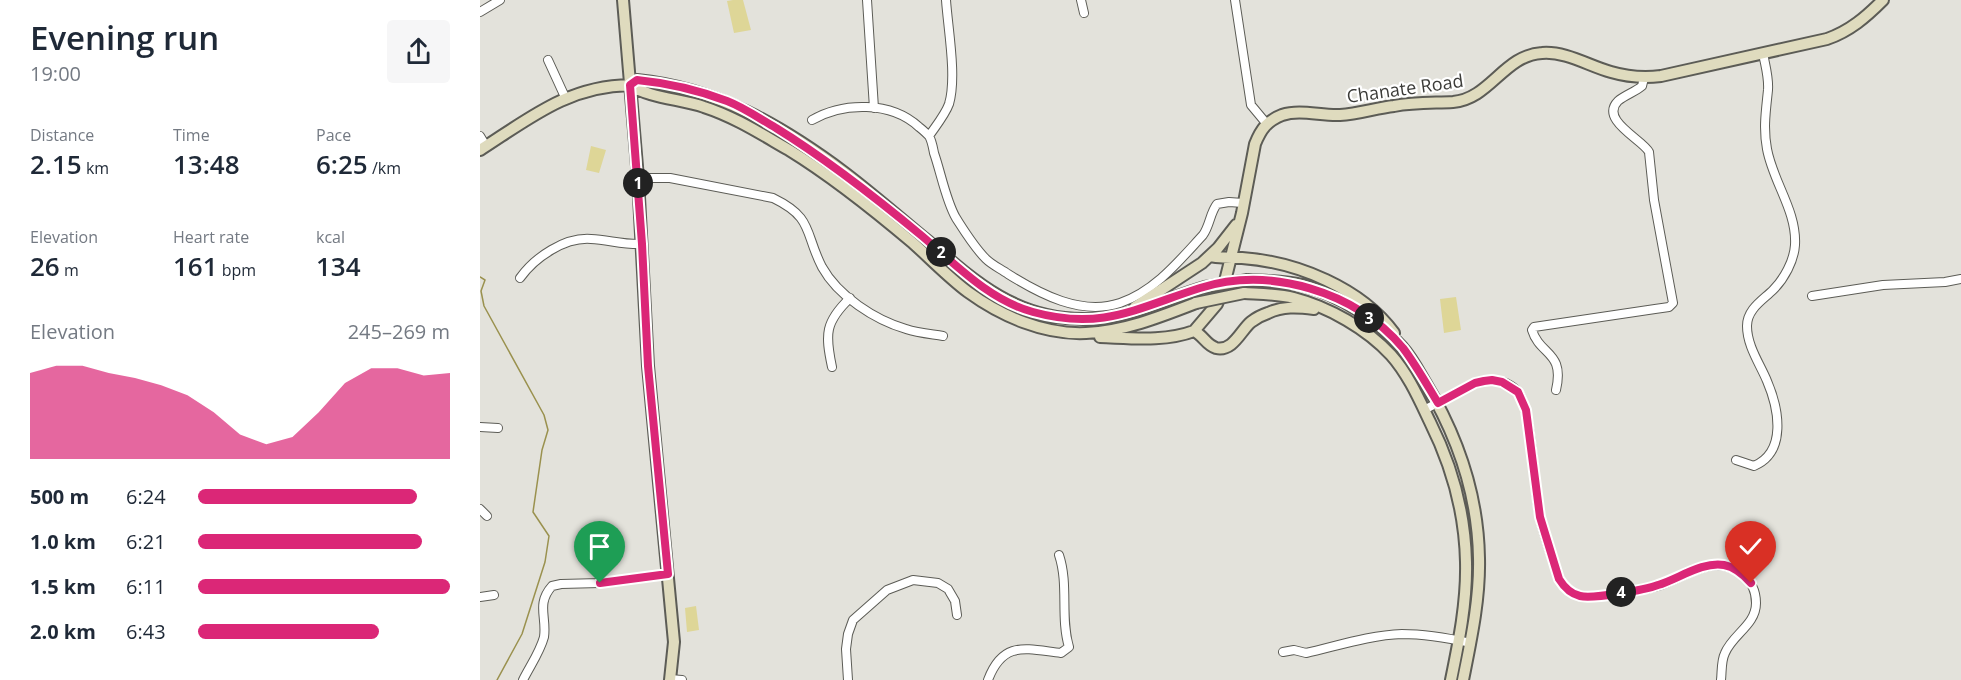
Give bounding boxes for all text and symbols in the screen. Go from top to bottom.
text: Evening run [30,15,219,60]
button: share [387,20,450,83]
text: 19:00 [30,60,81,87]
street label: Chanate Road [1345,68,1465,108]
text: Distance [30,124,94,146]
text: Time [173,124,210,146]
text: Pace [316,124,351,146]
text: 2.15 [30,146,82,182]
text: 13:48 [173,146,240,182]
text: 6:25 [316,146,368,182]
text: km [82,157,109,179]
text: /km [368,157,401,179]
pin: 1 [623,168,653,198]
text: 1 [633,172,643,194]
text: Elevation [30,226,98,248]
text: Heart rate [173,226,249,248]
text: kcal [316,226,345,248]
pin: 2 [926,237,956,267]
text: 2 [936,241,946,263]
text: 26 [30,248,60,284]
text: 161 [173,248,218,284]
text: 134 [316,248,361,284]
text: m [60,259,79,281]
text: bpm [218,259,256,281]
pin: 3 [1354,303,1384,333]
text: 3 [1364,307,1374,329]
text: Elevation [30,318,115,345]
text: 245–269 m [348,318,450,345]
text: 500 m [30,483,89,510]
text: 6:24 [126,483,166,510]
pin [574,521,625,583]
pin [1725,521,1776,583]
text: 1.0 km [30,528,96,555]
text: 6:21 [126,528,166,555]
icon: arrive [583,530,616,563]
icon: check [1734,530,1767,563]
text: 1.5 km [30,573,96,600]
text: 6:11 [126,573,166,600]
pin: 4 [1606,577,1636,607]
text: 4 [1616,581,1626,603]
text: 2.0 km [30,618,96,645]
text: 6:43 [126,618,166,645]

